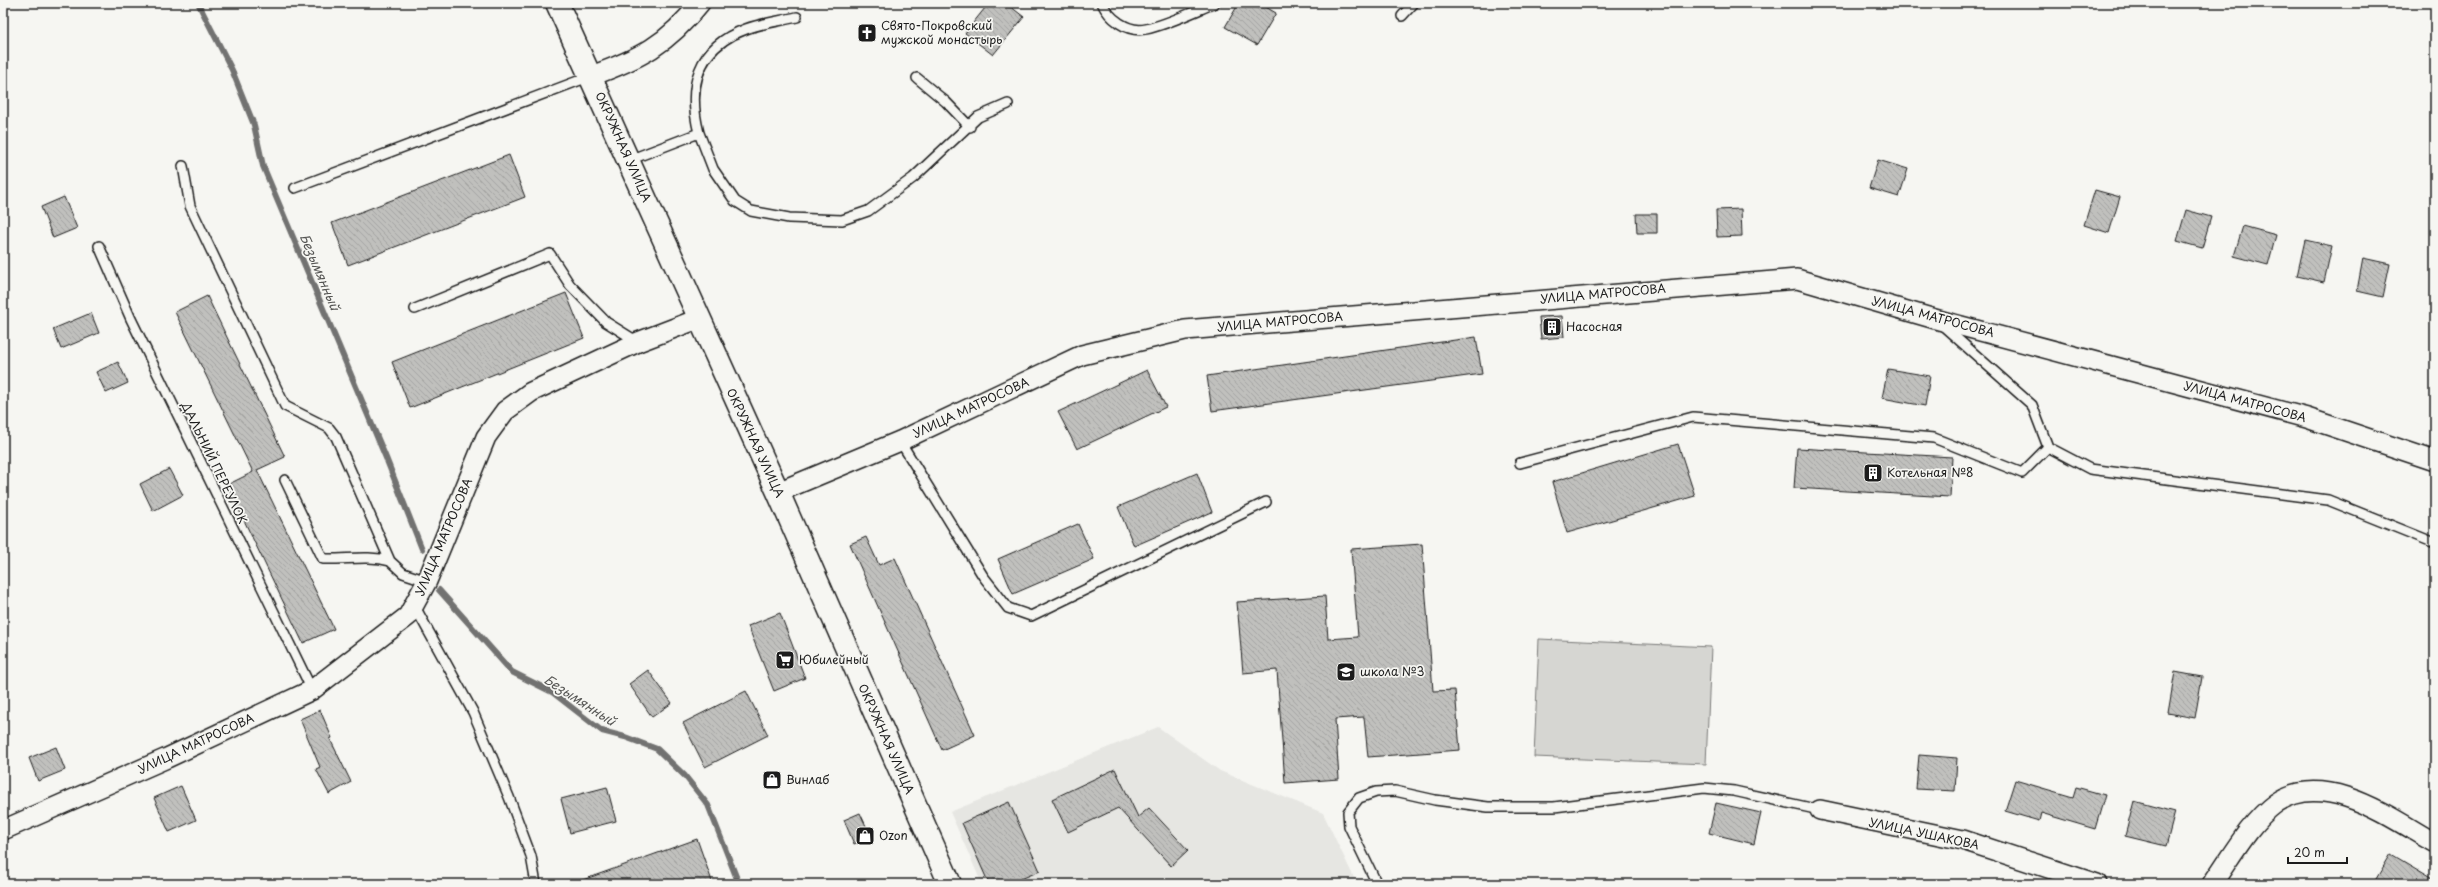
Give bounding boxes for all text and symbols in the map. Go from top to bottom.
place label: Свято-Покровский мужской монастырь [881,16,1002,48]
church icon: Свято-Покровский мужской монастырь [856,22,878,44]
street label: ОКРУЖНАЯ УЛИЦА [591,88,656,205]
water label: Безымянный [296,230,346,314]
street label: УЛИЦА МАТРОСОВА [1539,279,1667,307]
street label: УЛИЦА МАТРОСОВА [1870,291,1997,341]
street label: УЛИЦА МАТРОСОВА [1216,307,1344,335]
building icon: Насосная [1541,316,1563,338]
place label: Насосная [1566,317,1623,335]
street label: УЛИЦА МАТРОСОВА [910,372,1032,442]
street label: УЛИЦА МАТРОСОВА [2182,376,2309,426]
street label: ОКРУЖНАЯ УЛИЦА [723,385,789,500]
street label: ДАЛЬНИЙ ПЕРЕУЛОК [177,398,252,527]
building icon: Котельная №8 [1862,462,1884,484]
place label: Котельная №8 [1887,463,1974,481]
street label: УЛИЦА МАТРОСОВА [410,475,476,598]
supermarket icon: Юбилейный [774,649,796,671]
place label: Юбилейный [799,650,869,668]
school or university icon: школа №3 [1335,661,1357,683]
place label: школа №3 [1360,662,1425,680]
water label: Безымянный [541,669,621,731]
street label: ОКРУЖНАЯ УЛИЦА [854,680,919,797]
street label: УЛИЦА МАТРОСОВА [135,708,257,778]
shop icon: Винлаб [761,769,783,791]
place label: Винлаб [786,770,829,788]
street label: УЛИЦА УШАКОВА [1867,813,1981,854]
shop icon: Ozon [854,825,876,847]
place label: Ozon [879,826,908,844]
scale bar [2288,839,2347,865]
text: 20 m [2294,843,2325,861]

